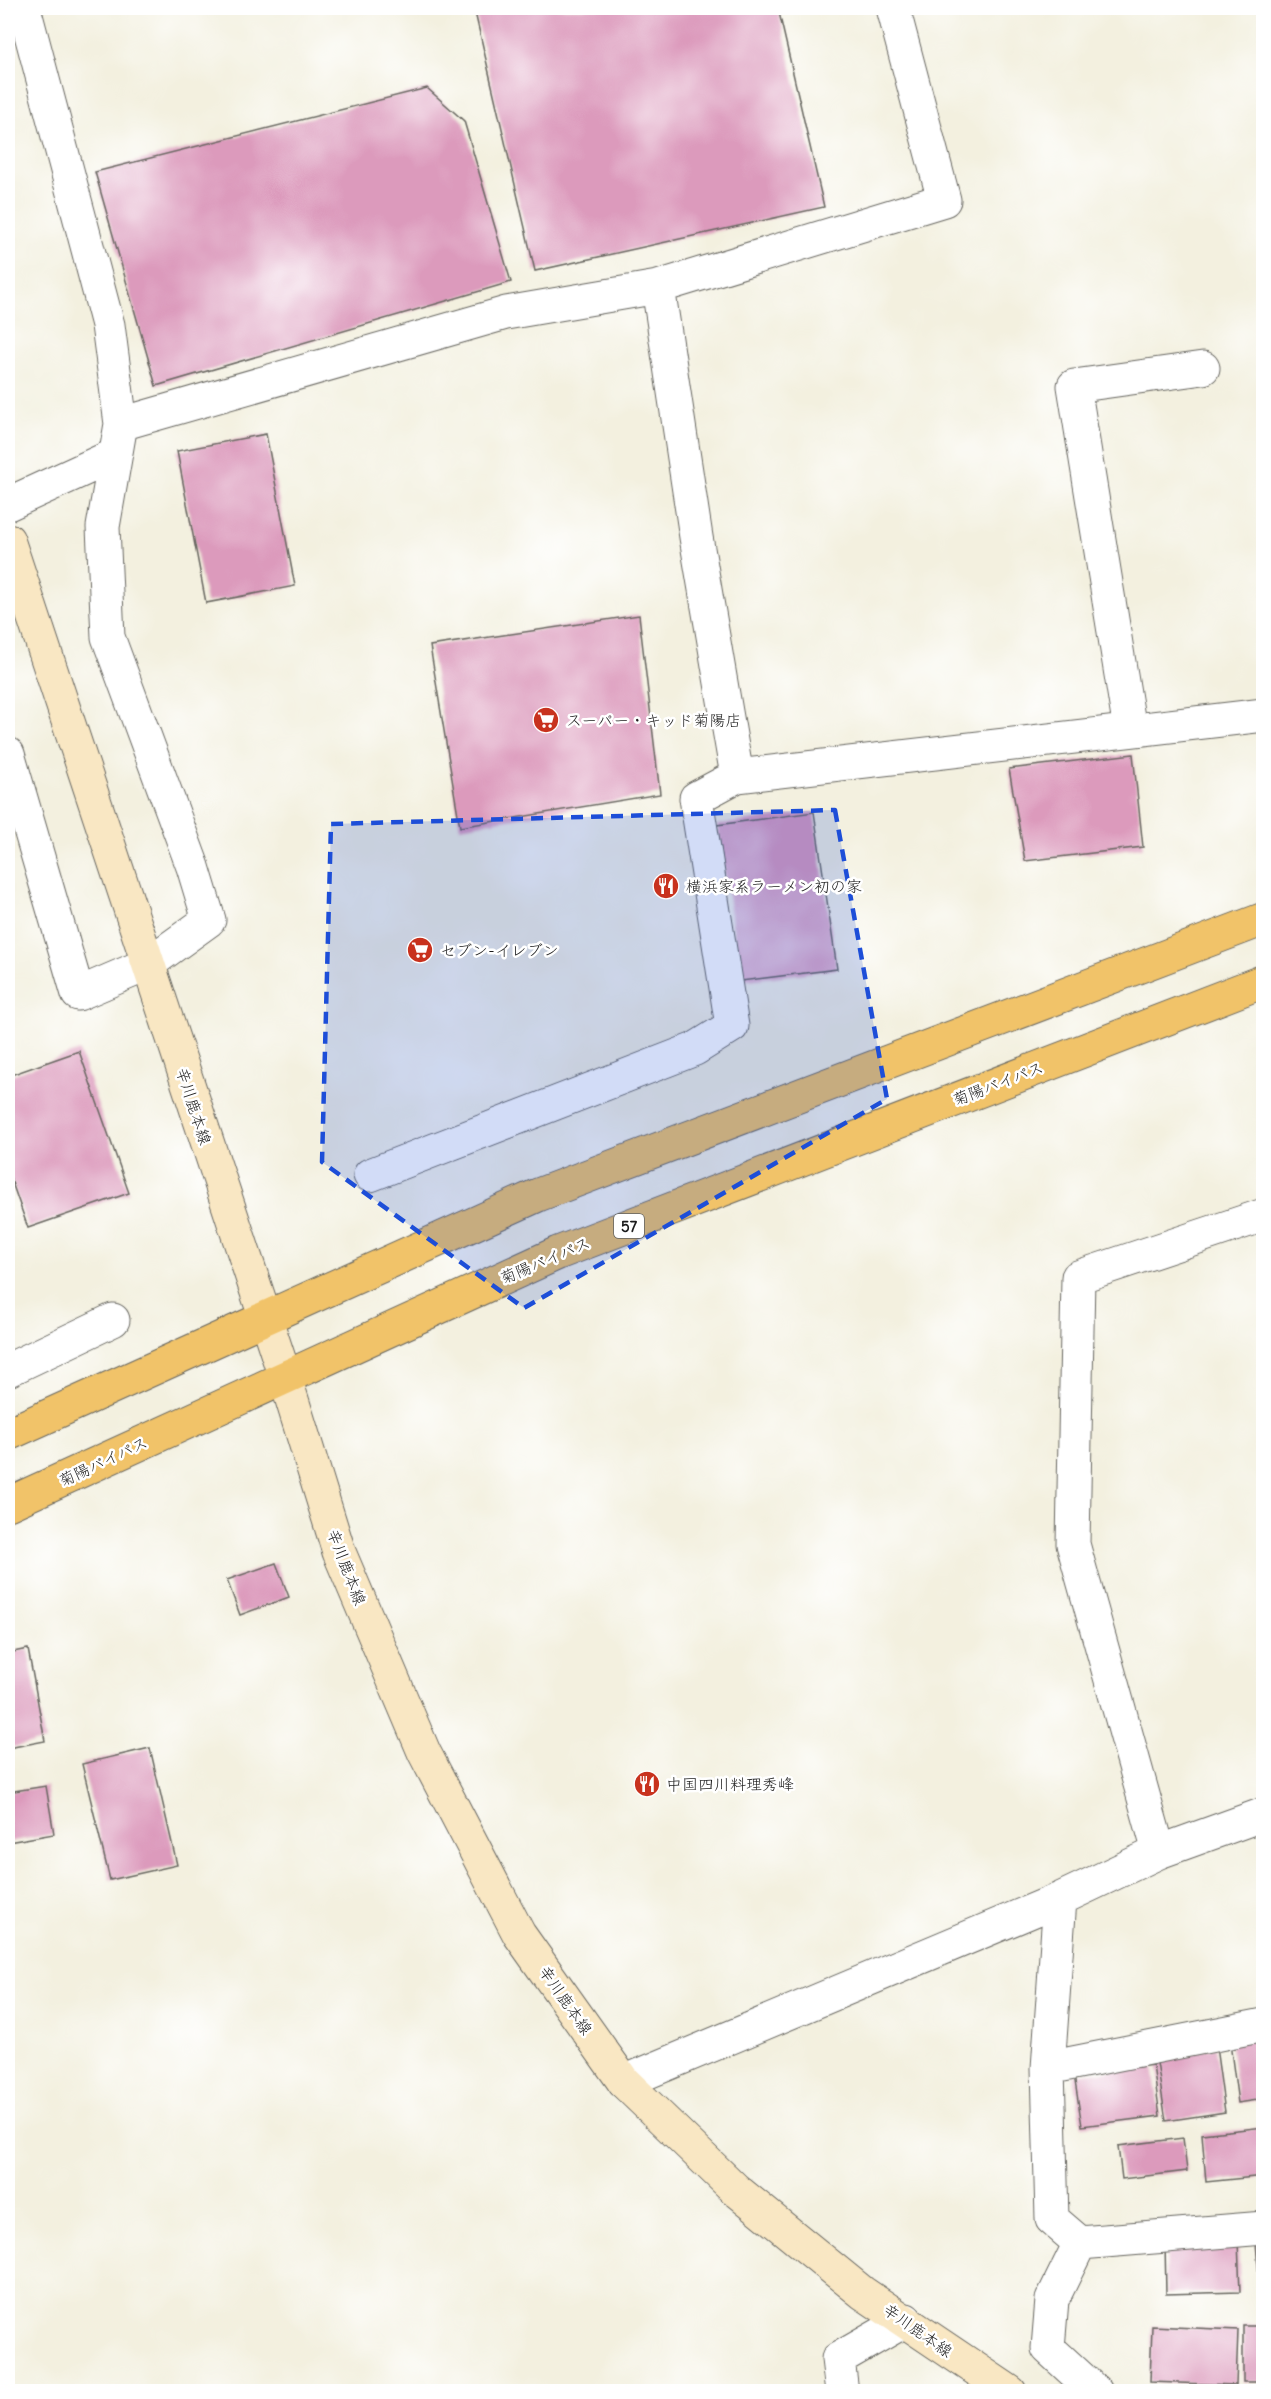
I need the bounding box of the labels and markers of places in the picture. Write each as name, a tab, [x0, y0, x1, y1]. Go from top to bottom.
supermarket icon: スーパー・キッド菊陽店	[531, 705, 561, 735]
place label: スーパー・キッド菊陽店	[566, 710, 741, 730]
restaurant icon: 横浜家系ラーメン初の家	[651, 871, 681, 901]
place label: 横浜家系ラーメン初の家	[686, 876, 862, 896]
supermarket icon: セブン-イレブン	[405, 935, 435, 965]
place label: セブン-イレブン	[440, 940, 559, 960]
restaurant icon: 中国四川料理秀峰	[632, 1769, 662, 1799]
place label: 中国四川料理秀峰	[666, 1774, 794, 1794]

